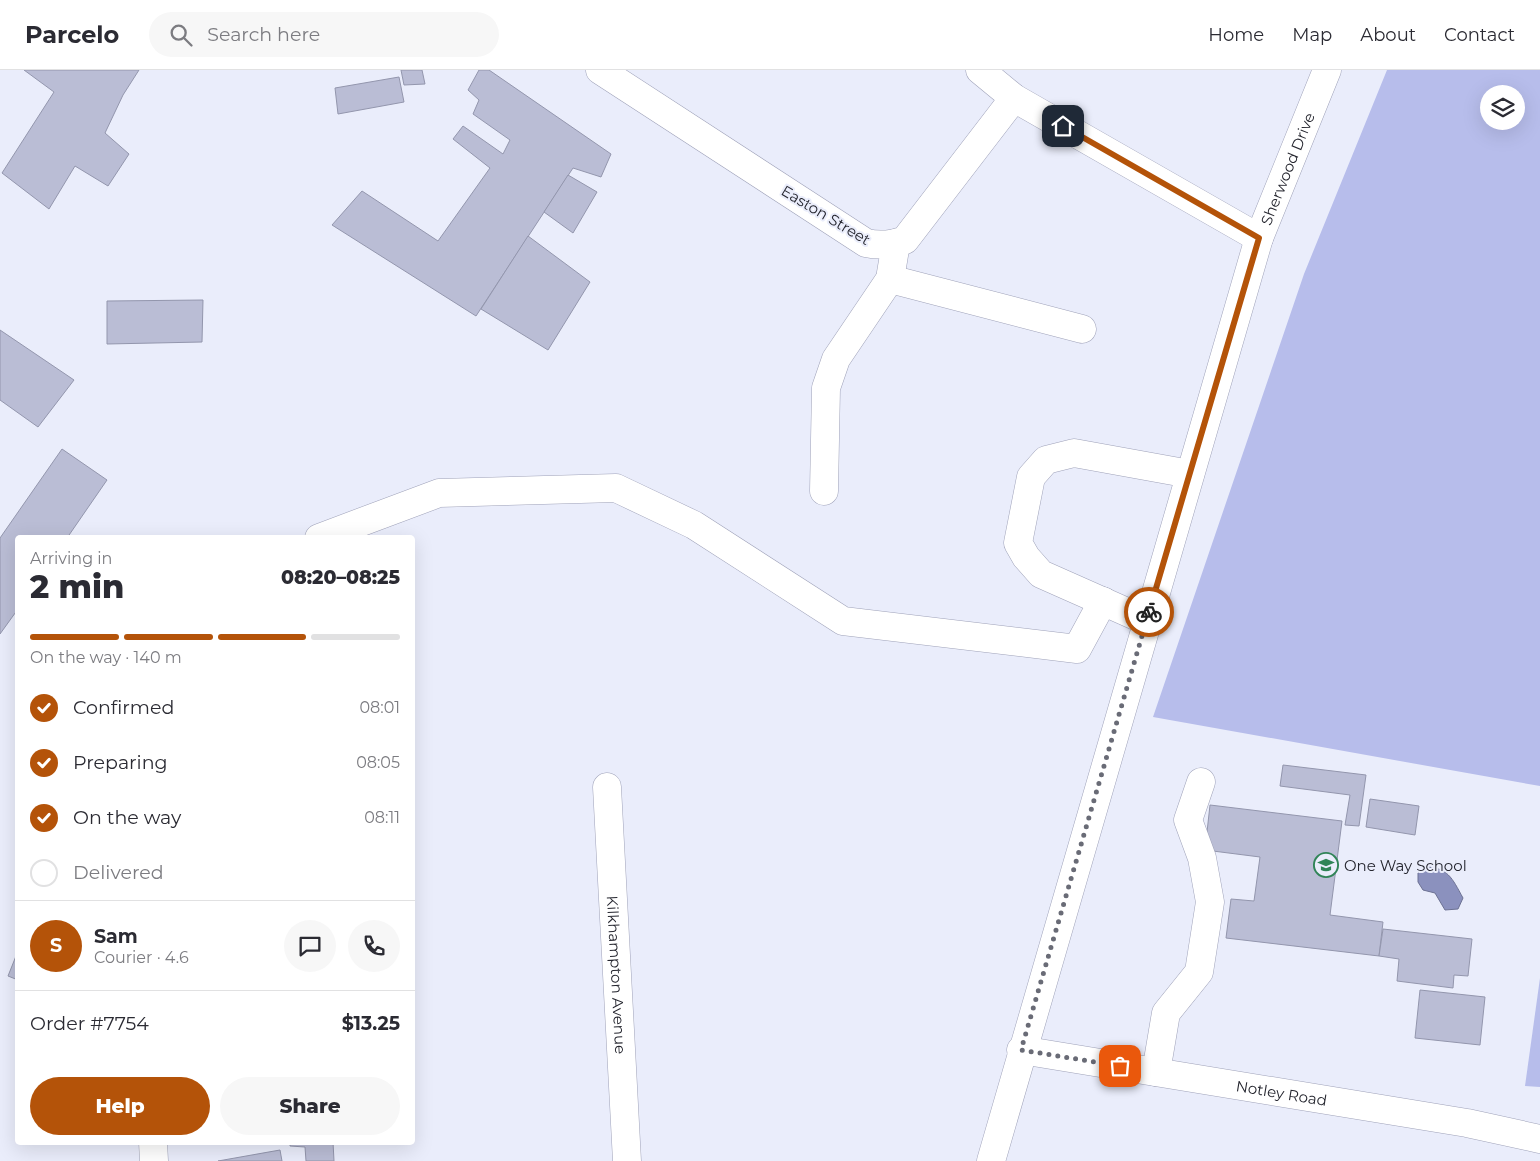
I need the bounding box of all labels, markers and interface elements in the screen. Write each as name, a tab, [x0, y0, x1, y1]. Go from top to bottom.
search box	[149, 12, 499, 57]
text: Parcelo	[25, 20, 119, 49]
icon: search	[167, 21, 195, 49]
text: Search here	[207, 23, 320, 46]
text: Home	[1208, 24, 1264, 46]
text: Map	[1292, 24, 1332, 46]
text: About	[1360, 24, 1416, 46]
text: Contact	[1444, 24, 1515, 46]
map controls	[1480, 85, 1525, 130]
button: layers	[1480, 85, 1525, 130]
pin	[1042, 105, 1084, 147]
street label: Sherwood Drive	[1256, 109, 1318, 228]
icon: home	[1049, 112, 1077, 140]
street label: Easton Street	[778, 181, 874, 249]
text: Arriving in	[30, 549, 112, 568]
text: 08:20–08:25	[281, 566, 400, 589]
text: 2 min	[30, 567, 124, 606]
courier	[1124, 587, 1174, 637]
icon: bike	[1135, 598, 1163, 626]
text: On the way · 140 m	[30, 648, 182, 667]
icon: check	[30, 694, 58, 722]
text: Confirmed	[73, 696, 174, 719]
text: 08:01	[359, 698, 400, 717]
icon: check	[30, 749, 58, 777]
text: Preparing	[73, 751, 168, 774]
text: 08:05	[356, 753, 400, 772]
icon: check	[30, 804, 58, 832]
text: On the way	[73, 806, 181, 829]
text: 08:11	[364, 808, 400, 827]
school or university icon: One Way School	[1313, 852, 1339, 878]
place label: One Way School	[1344, 856, 1467, 875]
text: Delivered	[73, 861, 164, 884]
street label: Kilkhampton Avenue	[603, 895, 631, 1055]
button: chat	[284, 920, 336, 972]
button: phone	[348, 920, 400, 972]
text: Sam	[94, 925, 138, 948]
text: S	[50, 934, 62, 957]
text: Courier · 4.6	[94, 948, 189, 967]
text: Order #7754	[30, 1012, 149, 1035]
text: $13.25	[342, 1012, 400, 1035]
pin	[1099, 1045, 1141, 1087]
icon: bag	[1106, 1052, 1134, 1080]
street label: Notley Road	[1235, 1076, 1328, 1109]
button: Help	[30, 1077, 210, 1135]
button: Share	[220, 1077, 400, 1135]

